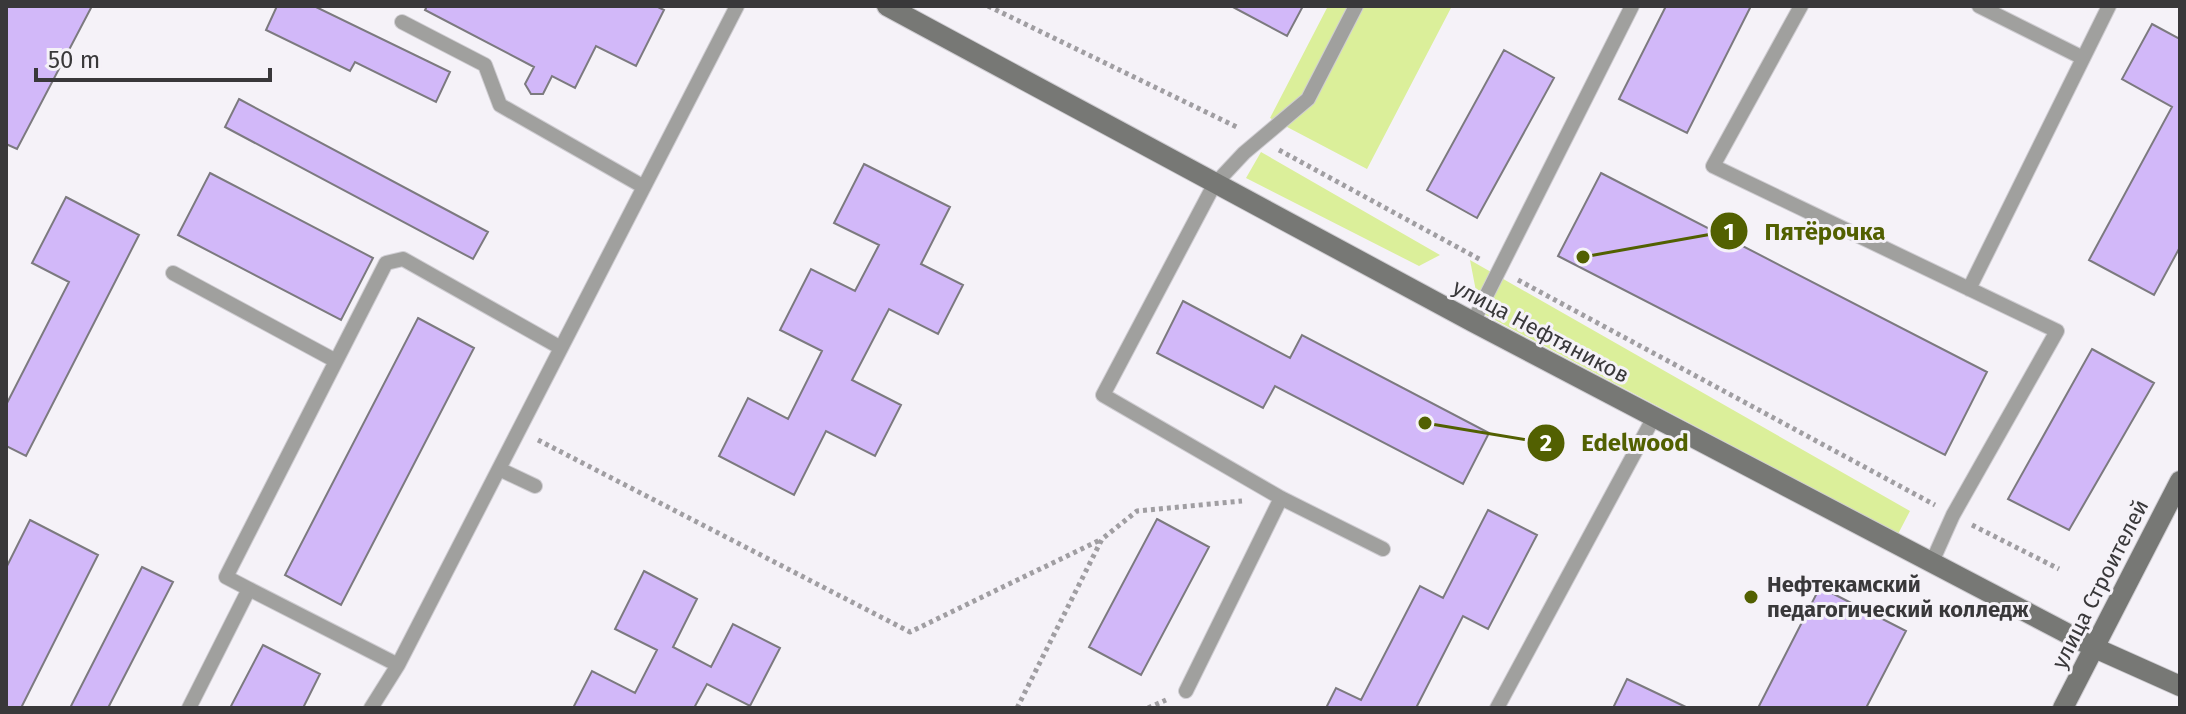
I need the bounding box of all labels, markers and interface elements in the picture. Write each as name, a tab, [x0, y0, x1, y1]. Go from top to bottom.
scale bar	[36, 32, 270, 82]
text: 50 m	[48, 46, 100, 74]
callout: Пятёрочка	[1709, 207, 1902, 255]
text: 1	[1723, 218, 1735, 246]
text: Пятёрочка	[1765, 218, 1885, 246]
street label: улица Нефтяников	[1448, 273, 1634, 389]
callout: Edelwood	[1526, 419, 1705, 467]
text: 2	[1540, 429, 1552, 457]
text: Edelwood	[1581, 429, 1689, 457]
street label: улица Строителей	[2046, 495, 2154, 673]
place label: Нефтекамский педагогический колледж	[1767, 571, 2029, 623]
marker: Нефтекамский педагогический колледж	[1742, 588, 1760, 606]

